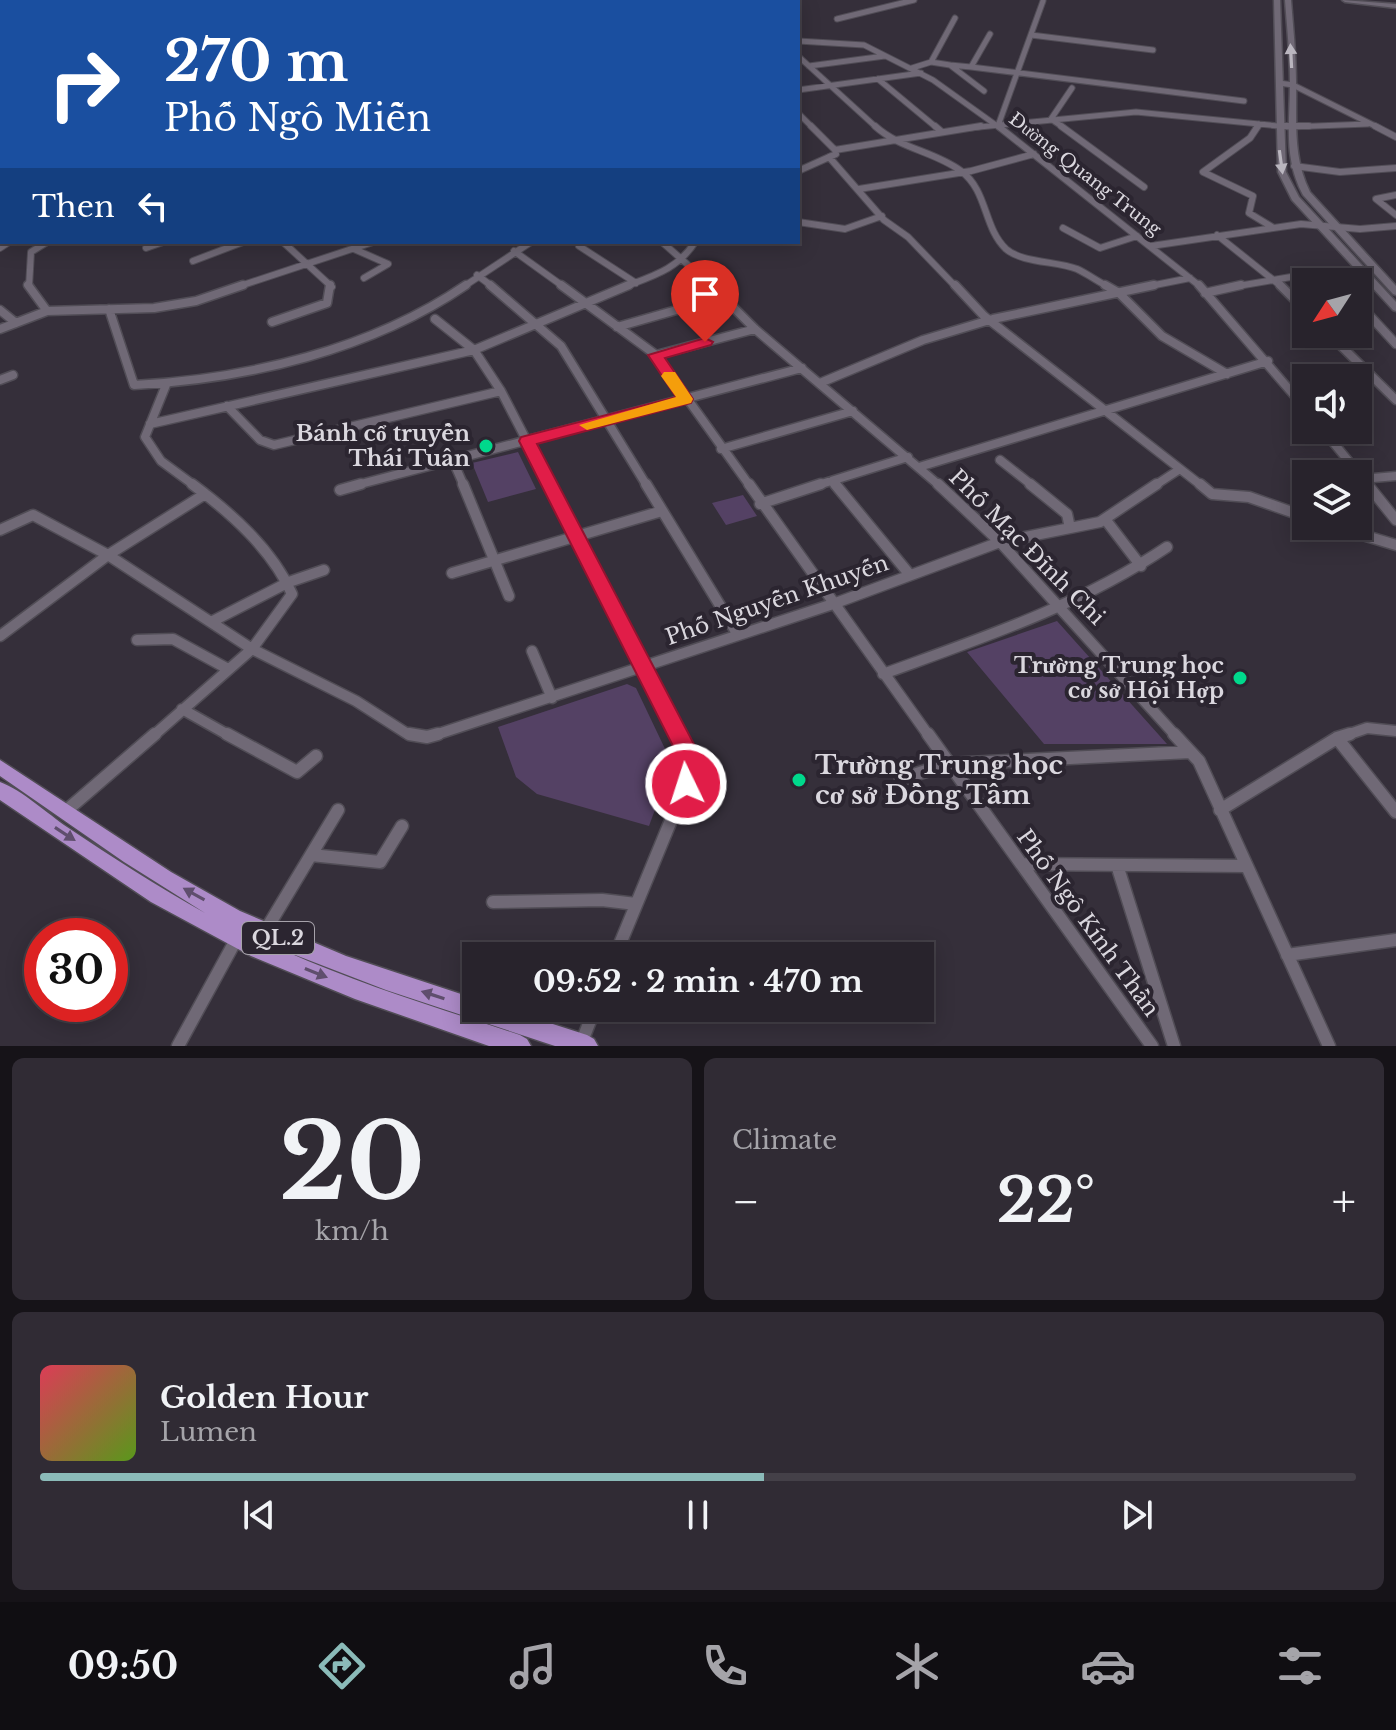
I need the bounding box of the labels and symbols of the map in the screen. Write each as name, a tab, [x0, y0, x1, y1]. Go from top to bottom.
one-way arrow	[1284, 43, 1297, 68]
street label: Đường Quang Trung	[1005, 108, 1166, 240]
one-way arrow	[1275, 149, 1288, 174]
pin	[671, 260, 739, 342]
north arrow	[1292, 268, 1372, 348]
place label: Bánh cổ truyền Thái Tuân	[296, 420, 470, 472]
marker: Bánh cổ truyền Thái Tuân	[477, 437, 495, 455]
street label: Phố Mạc Đĩnh Chi	[944, 464, 1111, 631]
street label: Phố Nguyễn Khuyến	[662, 549, 892, 651]
place label: Trường Trung học cơ sở Hội Hợp	[1014, 652, 1224, 704]
marker: Trường Trung học cơ sở Hội Hợp	[1231, 669, 1249, 687]
position arrow	[644, 742, 728, 826]
place label: Trường Trung học cơ sở Đồng Tâm	[815, 749, 1063, 811]
marker: Trường Trung học cơ sở Đồng Tâm	[790, 771, 808, 789]
street label: Phố Ngô Kính Thần	[1011, 824, 1165, 1022]
one-way arrow	[54, 826, 75, 841]
one-way arrow	[183, 887, 206, 901]
speed limit sign: 30	[24, 918, 128, 1022]
road number: QL.2	[242, 922, 314, 954]
one-way arrow	[304, 967, 328, 980]
one-way arrow	[421, 988, 445, 1001]

